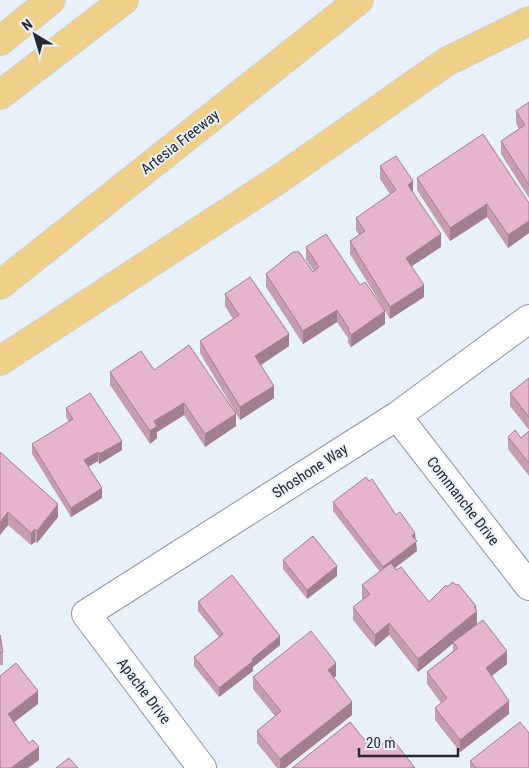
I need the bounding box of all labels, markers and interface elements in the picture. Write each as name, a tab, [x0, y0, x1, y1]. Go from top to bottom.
north arrow	[10, 10, 60, 60]
text: N	[19, 16, 35, 34]
street label: Artesia Freeway	[137, 106, 223, 178]
street label: Shoshone Way	[269, 440, 351, 502]
street label: Commanche Drive	[423, 453, 503, 549]
street label: Apache Drive	[113, 655, 175, 727]
scale bar	[359, 726, 458, 758]
text: 20 m	[366, 734, 396, 752]

